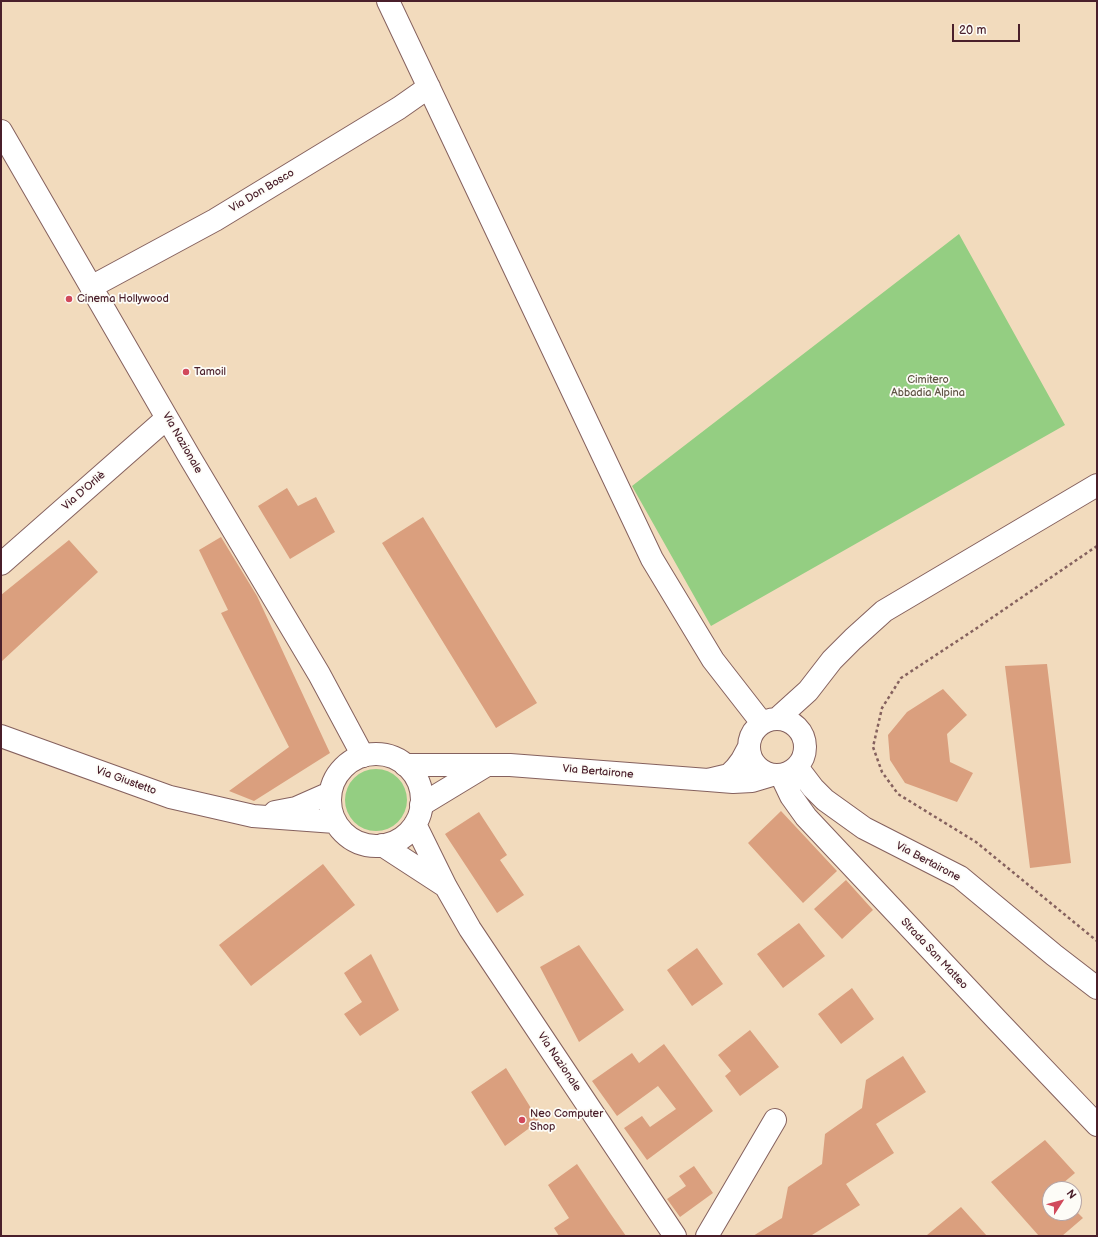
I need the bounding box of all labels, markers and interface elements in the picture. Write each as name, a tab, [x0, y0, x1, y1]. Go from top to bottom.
scale bar	[954, 16, 1022, 42]
text: 20 m	[959, 23, 986, 38]
street label: Via Don Bosco	[227, 166, 297, 216]
place label: Cinema Hollywood	[77, 292, 169, 306]
marker: Cinema Hollywood	[64, 294, 74, 304]
place label: Tamoil	[194, 365, 226, 379]
marker: Tamoil	[181, 367, 191, 377]
park label: Cimitero Abbadia Alpina	[891, 373, 965, 399]
street label: Via Nazionale	[159, 410, 205, 476]
street label: Via D'Orliè	[60, 469, 108, 513]
street label: Via Bertairone	[562, 762, 634, 782]
street label: Via Giustetto	[94, 764, 158, 798]
street label: Via Bertairone	[893, 839, 963, 885]
street label: Strada San Matteo	[898, 916, 970, 992]
street label: Via Nazionale	[534, 1030, 584, 1094]
place label: Neo Computer Shop	[530, 1107, 603, 1133]
marker: Neo Computer Shop	[517, 1115, 527, 1125]
north arrow	[1042, 1181, 1082, 1221]
text: N	[1064, 1187, 1079, 1201]

